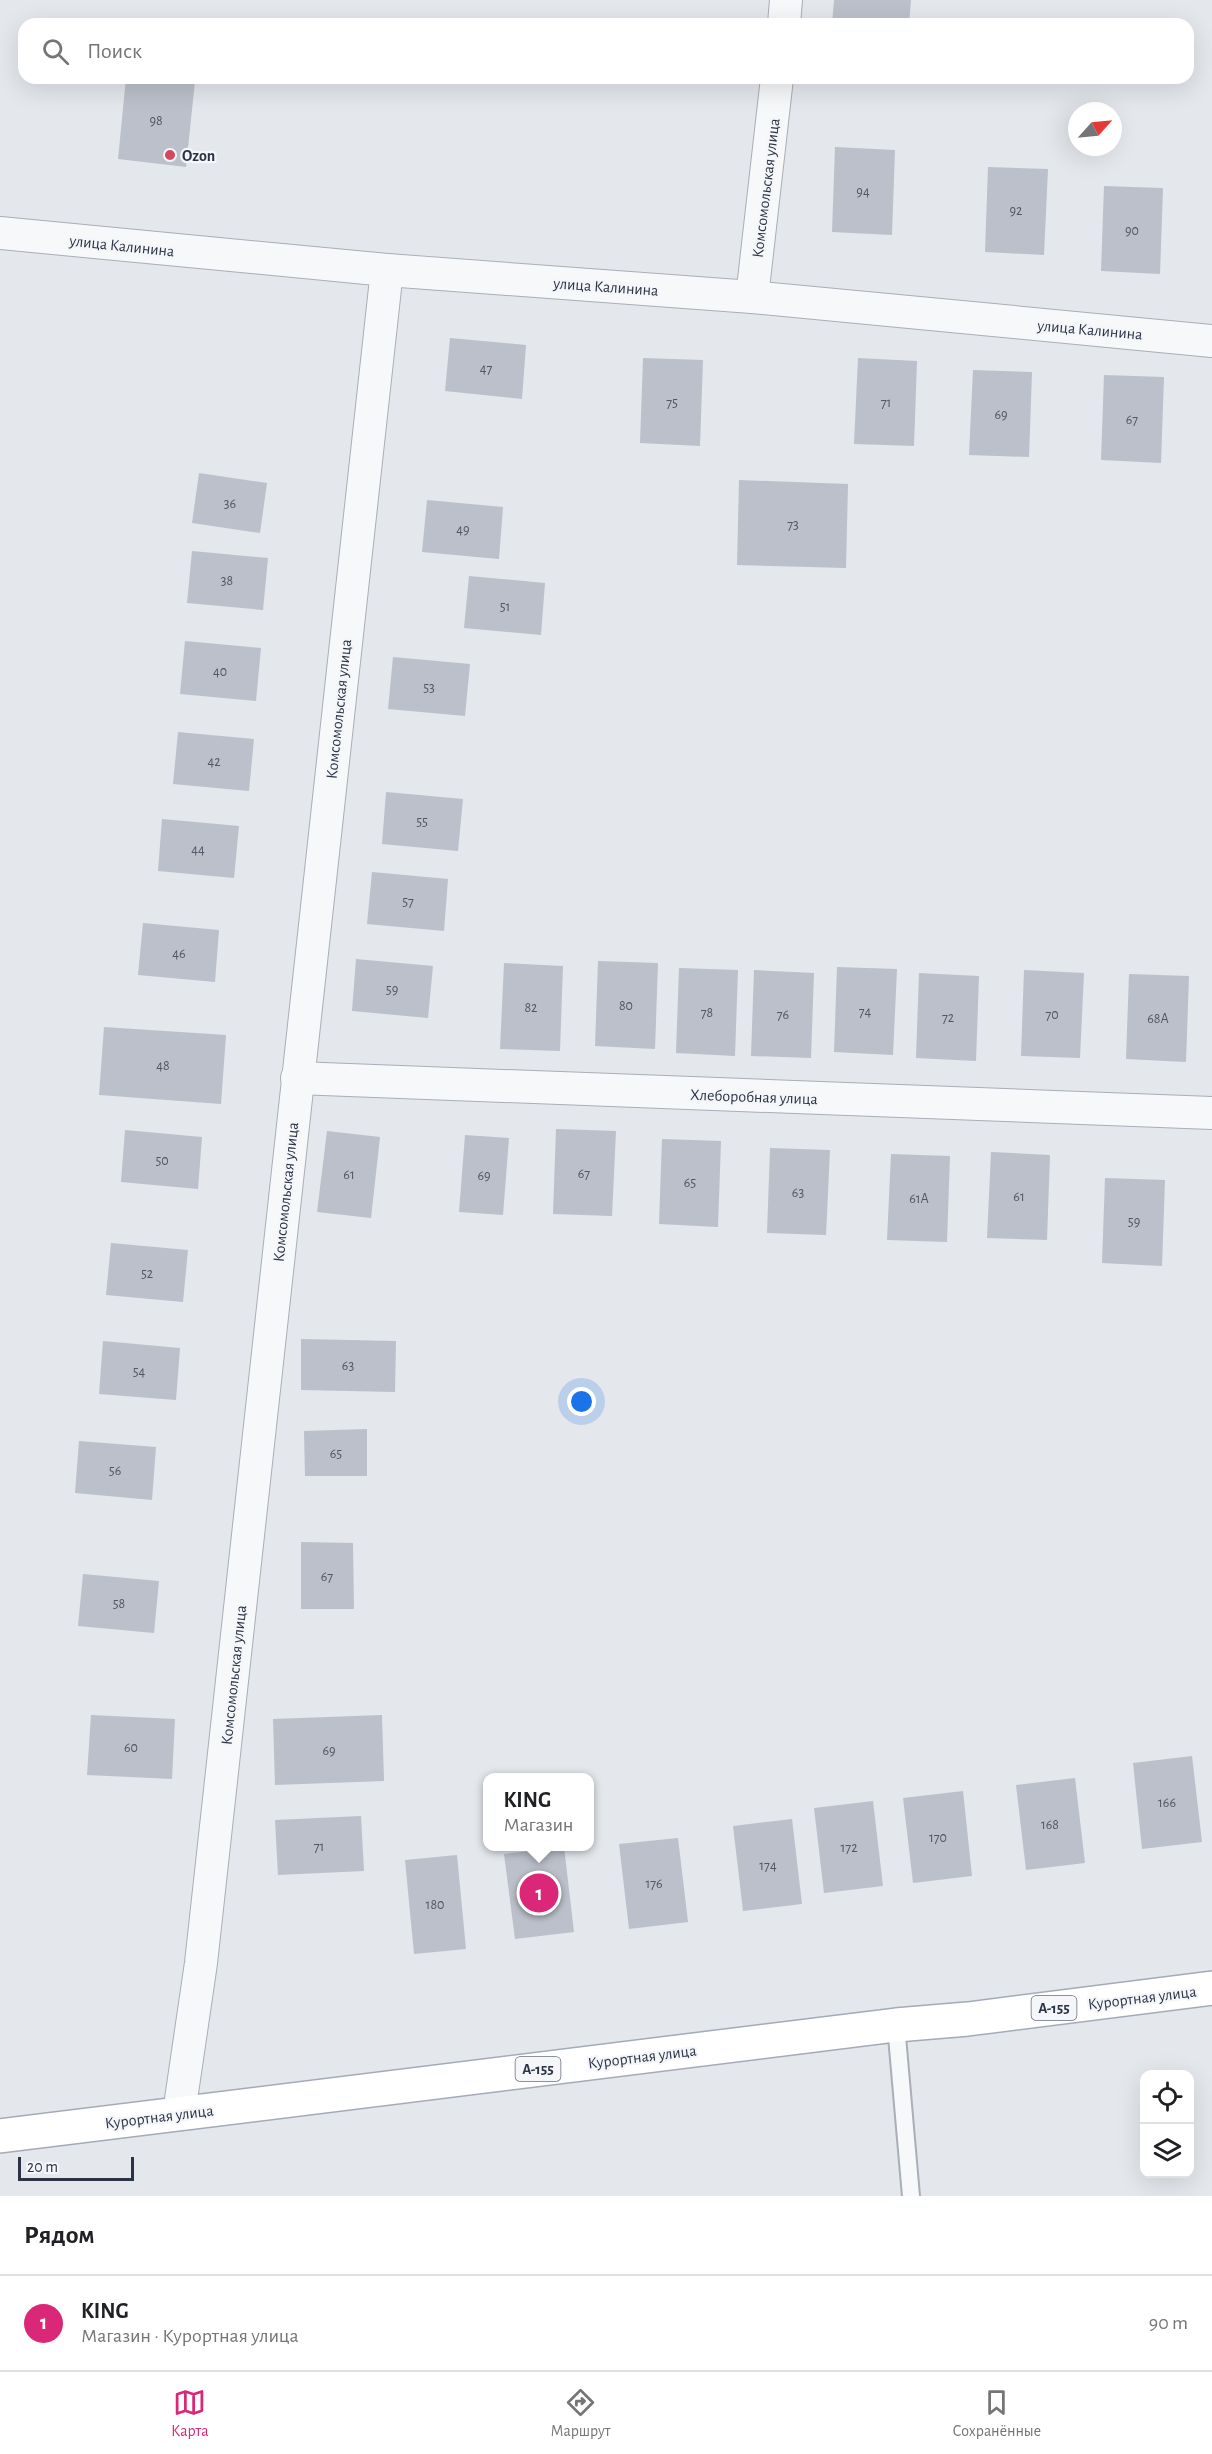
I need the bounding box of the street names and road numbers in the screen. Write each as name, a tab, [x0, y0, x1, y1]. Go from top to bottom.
street label: Комсомольская улица	[749, 117, 783, 259]
street label: улица Калинина	[68, 232, 175, 260]
street label: улица Калинина	[552, 275, 659, 300]
street label: улица Калинина	[1036, 317, 1143, 344]
street label: Комсомольская улица	[324, 638, 355, 780]
street label: Хлеборобная улица	[690, 1087, 818, 1108]
street label: Комсомольская улица	[271, 1121, 302, 1263]
street label: Комсомольская улица	[219, 1604, 250, 1746]
street label: Курортная улица	[1087, 1983, 1197, 2014]
road number: А-155	[1032, 1996, 1076, 2020]
street label: Курортная улица	[587, 2042, 697, 2073]
road number: А-155	[516, 2057, 560, 2081]
street label: Курортная улица	[104, 2102, 214, 2133]

